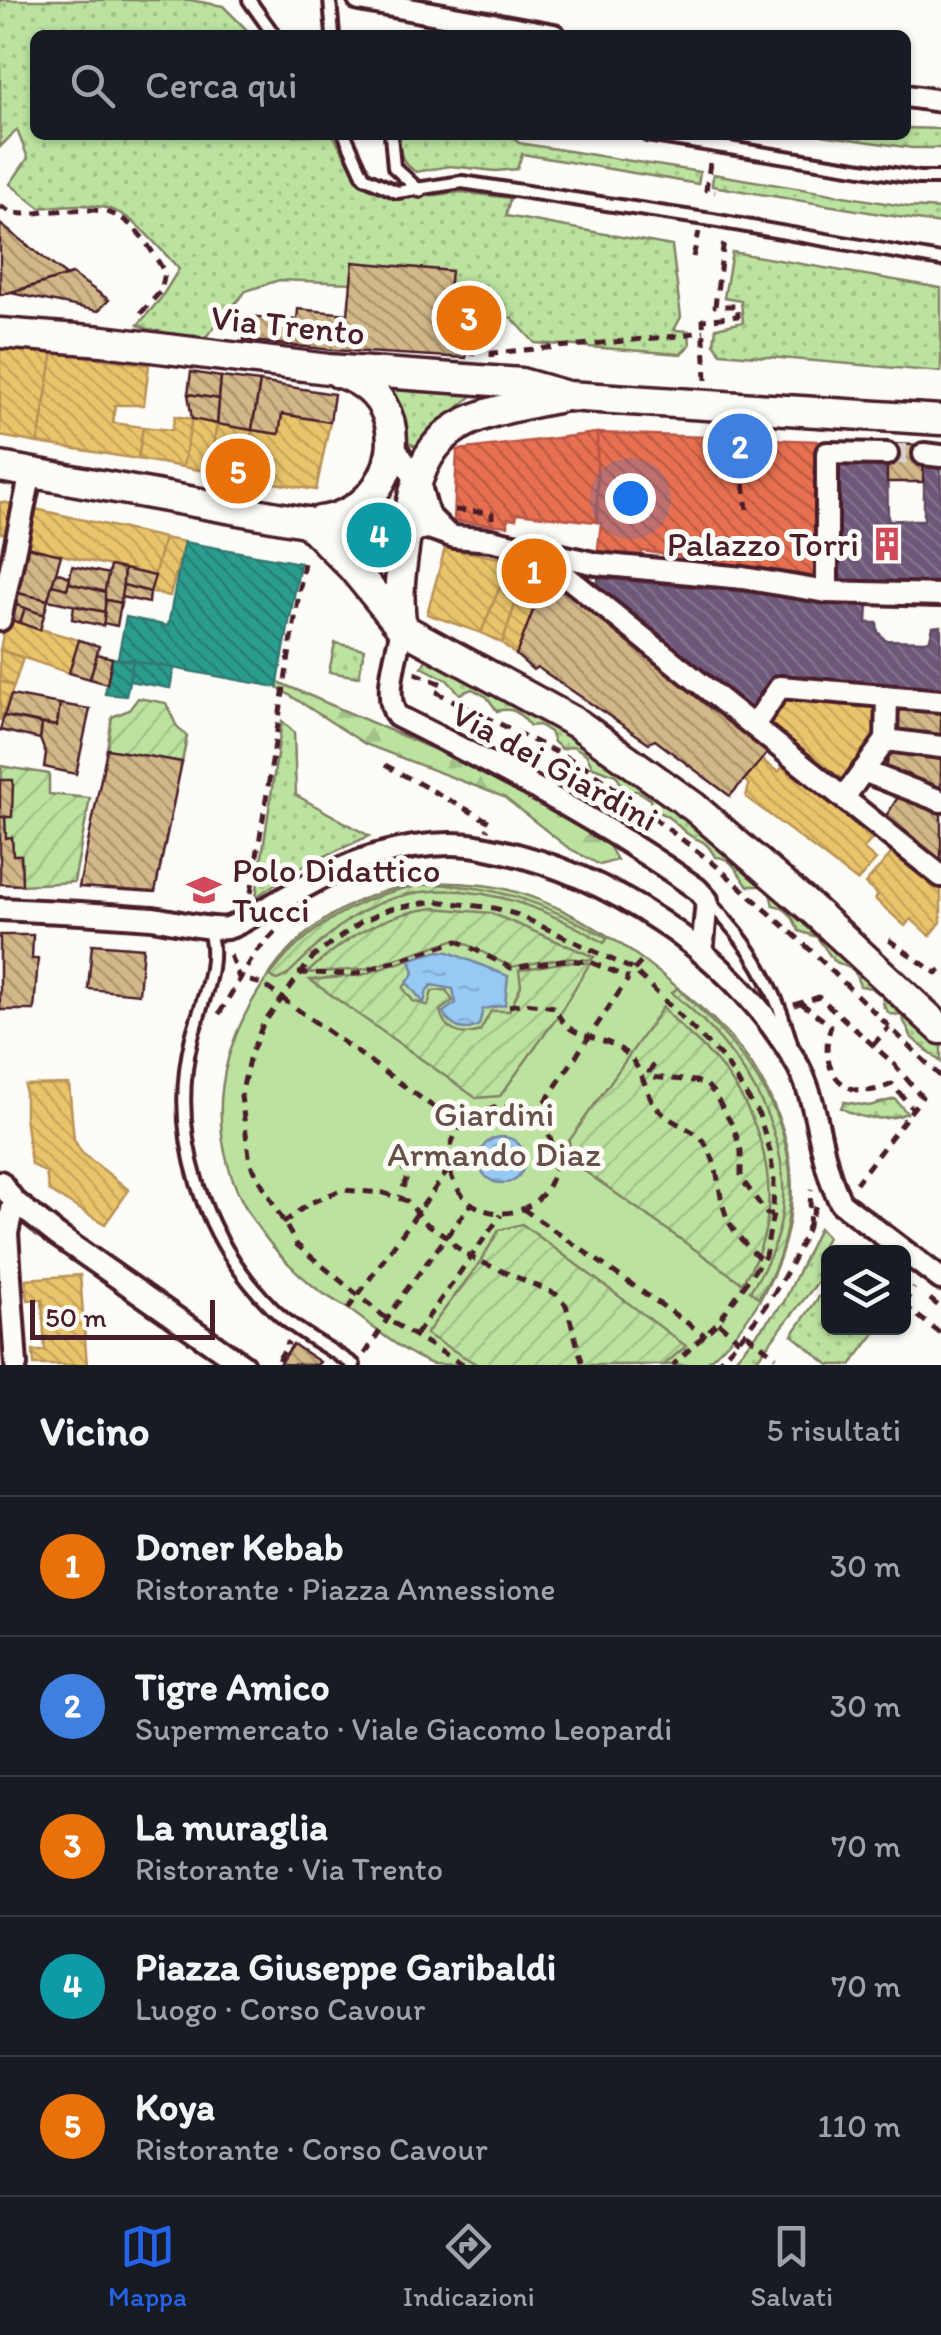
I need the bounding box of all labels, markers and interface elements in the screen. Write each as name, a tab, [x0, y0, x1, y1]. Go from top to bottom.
search box	[30, 30, 911, 140]
icon: search	[65, 58, 120, 113]
text: Cerca qui	[145, 62, 297, 108]
pin: 3	[436, 280, 502, 356]
street label: Via Trento	[209, 296, 367, 354]
pin: 2	[708, 408, 772, 484]
pin: 5	[206, 434, 270, 508]
your location	[605, 473, 656, 524]
pin: 4	[346, 498, 412, 572]
place label: Palazzo Torri	[667, 523, 859, 565]
building icon: Palazzo Torri	[868, 525, 906, 563]
pin: 1	[502, 534, 566, 608]
street label: Via dei Giardini	[445, 692, 665, 840]
place label: Polo Didattico Tucci	[232, 849, 441, 931]
school or university icon: Polo Didattico Tucci	[185, 871, 223, 909]
park label: Giardini Armando Diaz	[387, 1093, 601, 1175]
map controls	[821, 1245, 911, 1335]
button: layers	[821, 1245, 911, 1335]
scale bar	[30, 1295, 215, 1340]
text: 50 m	[45, 1300, 107, 1334]
text: Vicino	[40, 1405, 150, 1456]
text: 5 risultati	[767, 1411, 901, 1449]
text: Doner Kebab	[135, 1524, 344, 1570]
text: 1	[65, 1547, 80, 1585]
text: 30 m	[830, 1547, 901, 1585]
text: Ristorante · Piazza Annessione	[135, 1570, 556, 1608]
text: Tigre Amico	[135, 1664, 330, 1710]
text: 2	[64, 1687, 81, 1725]
text: 30 m	[830, 1687, 901, 1725]
text: Supermercato · Viale Giacomo Leopardi	[135, 1710, 672, 1748]
text: La muraglia	[135, 1804, 328, 1850]
text: 3	[64, 1827, 81, 1865]
text: 70 m	[831, 1827, 901, 1865]
text: Ristorante · Via Trento	[135, 1850, 443, 1888]
text: Piazza Giuseppe Garibaldi	[135, 1944, 556, 1990]
text: 4	[63, 1967, 82, 2005]
text: 70 m	[831, 1967, 901, 2005]
text: Luogo · Corso Cavour	[135, 1990, 426, 2028]
text: Koya	[135, 2084, 215, 2130]
text: 5	[64, 2107, 81, 2145]
text: 110 m	[817, 2107, 901, 2145]
text: Ristorante · Corso Cavour	[135, 2130, 488, 2168]
tab: Mappa	[108, 2219, 187, 2313]
tab: Indicazioni	[403, 2219, 535, 2313]
tab: Salvati	[750, 2219, 833, 2313]

